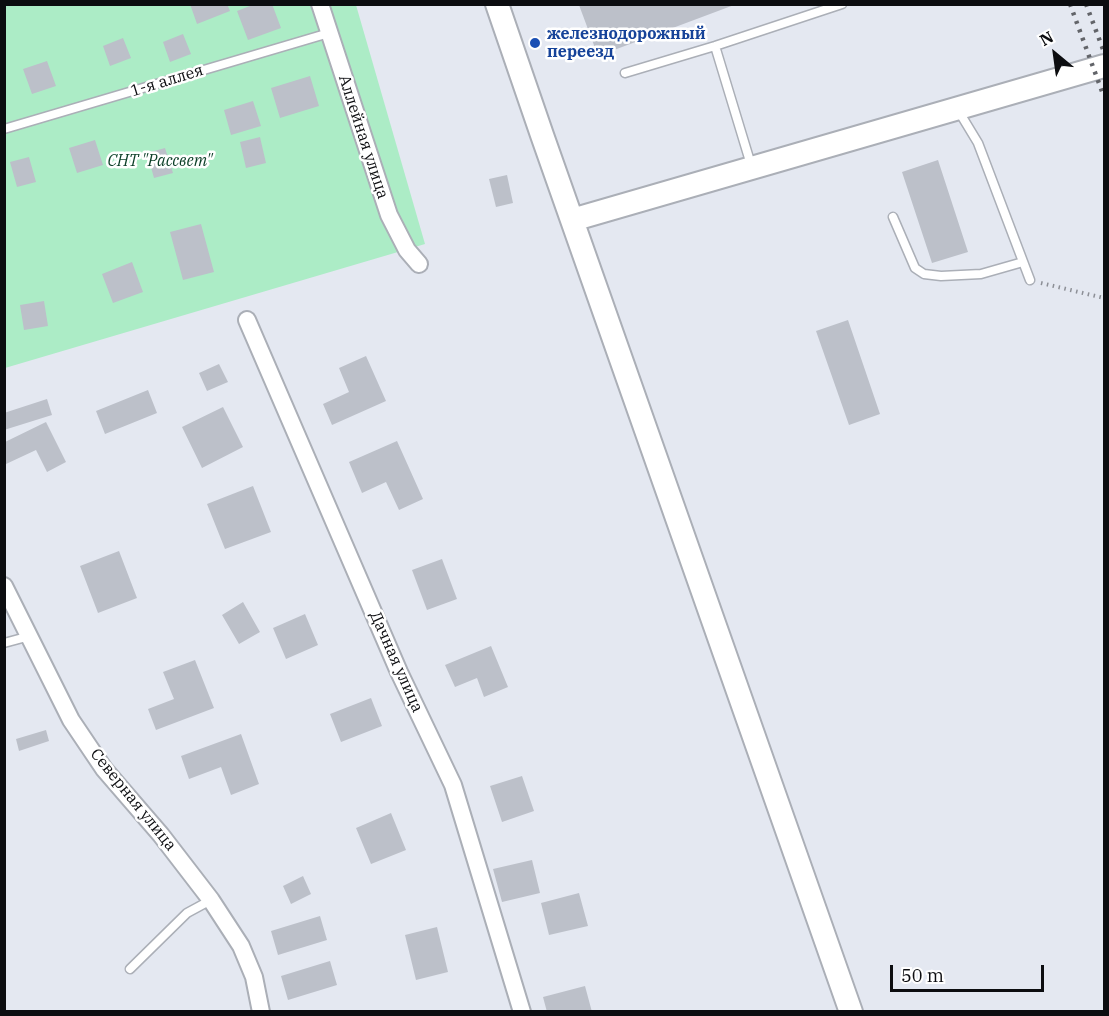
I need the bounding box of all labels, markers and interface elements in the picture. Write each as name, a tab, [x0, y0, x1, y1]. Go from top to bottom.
place label: железнодорожный переезд	[547, 24, 706, 62]
north arrow	[1025, 24, 1085, 84]
text: N	[1036, 26, 1057, 50]
marker: железнодорожный переезд	[528, 36, 542, 50]
street label: 1-я аллея	[128, 61, 206, 101]
street label: Аллейная улица	[334, 73, 392, 201]
park label: СНТ "Рассвет"	[108, 151, 212, 171]
street label: Дачная улица	[365, 608, 427, 716]
street label: Северная улица	[86, 745, 180, 855]
scale bar	[893, 953, 1048, 991]
text: 50 m	[901, 964, 944, 987]

